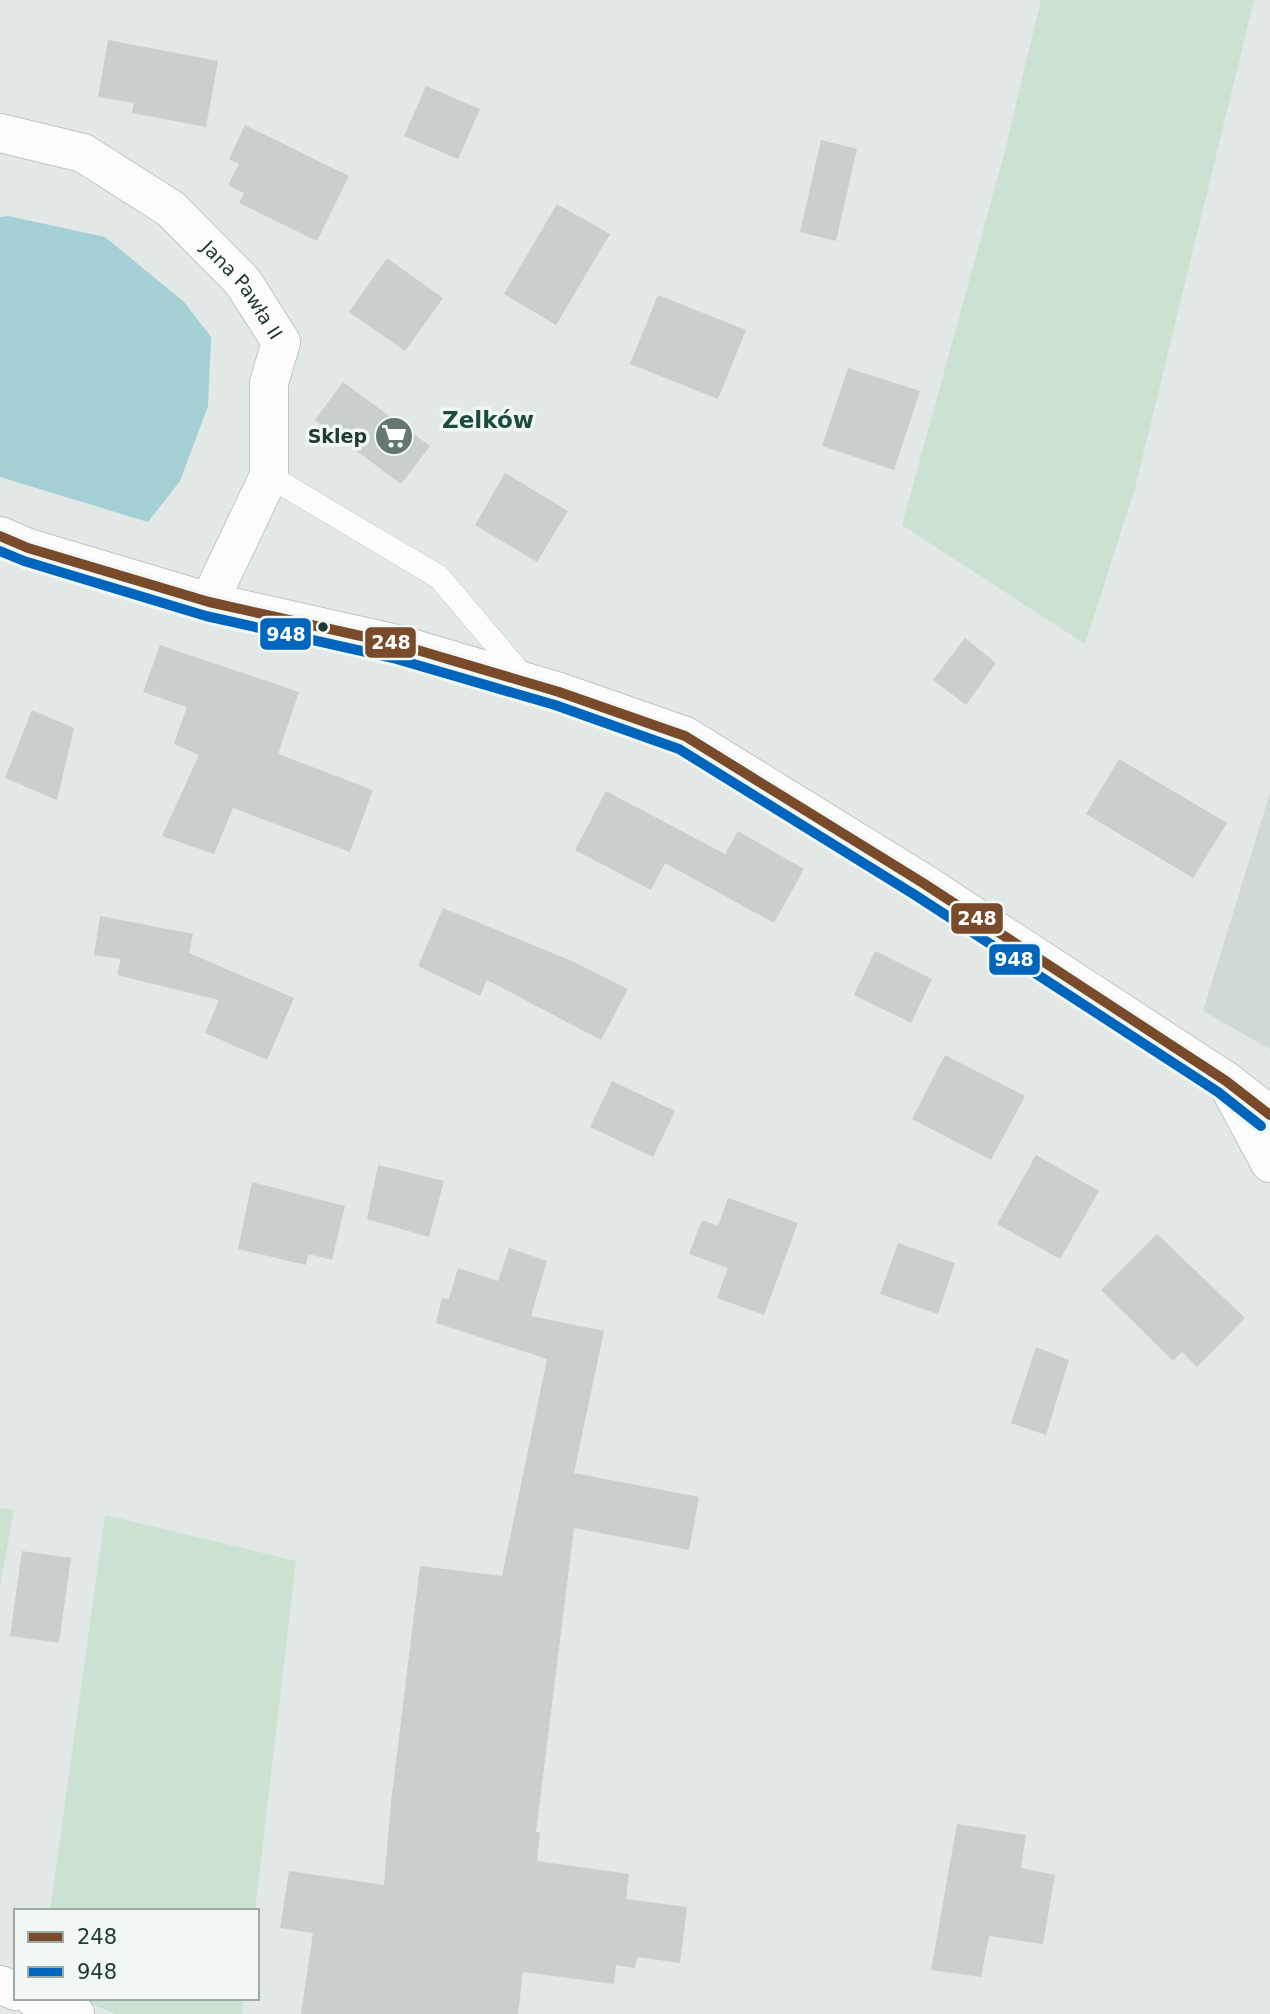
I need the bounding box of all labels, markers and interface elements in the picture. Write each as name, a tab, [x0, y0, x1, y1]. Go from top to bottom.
street label: Jana Pawła II	[197, 235, 287, 343]
district label: Zelków	[442, 407, 534, 433]
supermarket icon: Sklep	[373, 415, 415, 457]
place label: Sklep	[308, 425, 367, 447]
line badge: 948	[259, 617, 312, 651]
unlabelled marker	[316, 620, 330, 634]
text: 948	[266, 623, 306, 645]
line badge: 248	[364, 626, 417, 659]
text: 248	[371, 631, 411, 653]
line badge: 248	[950, 902, 1004, 935]
text: 248	[957, 907, 997, 929]
line badge: 948	[988, 943, 1041, 976]
text: 948	[994, 948, 1034, 970]
legend	[14, 1909, 259, 2000]
text: 248	[77, 1925, 117, 1949]
text: 948	[77, 1960, 117, 1984]

